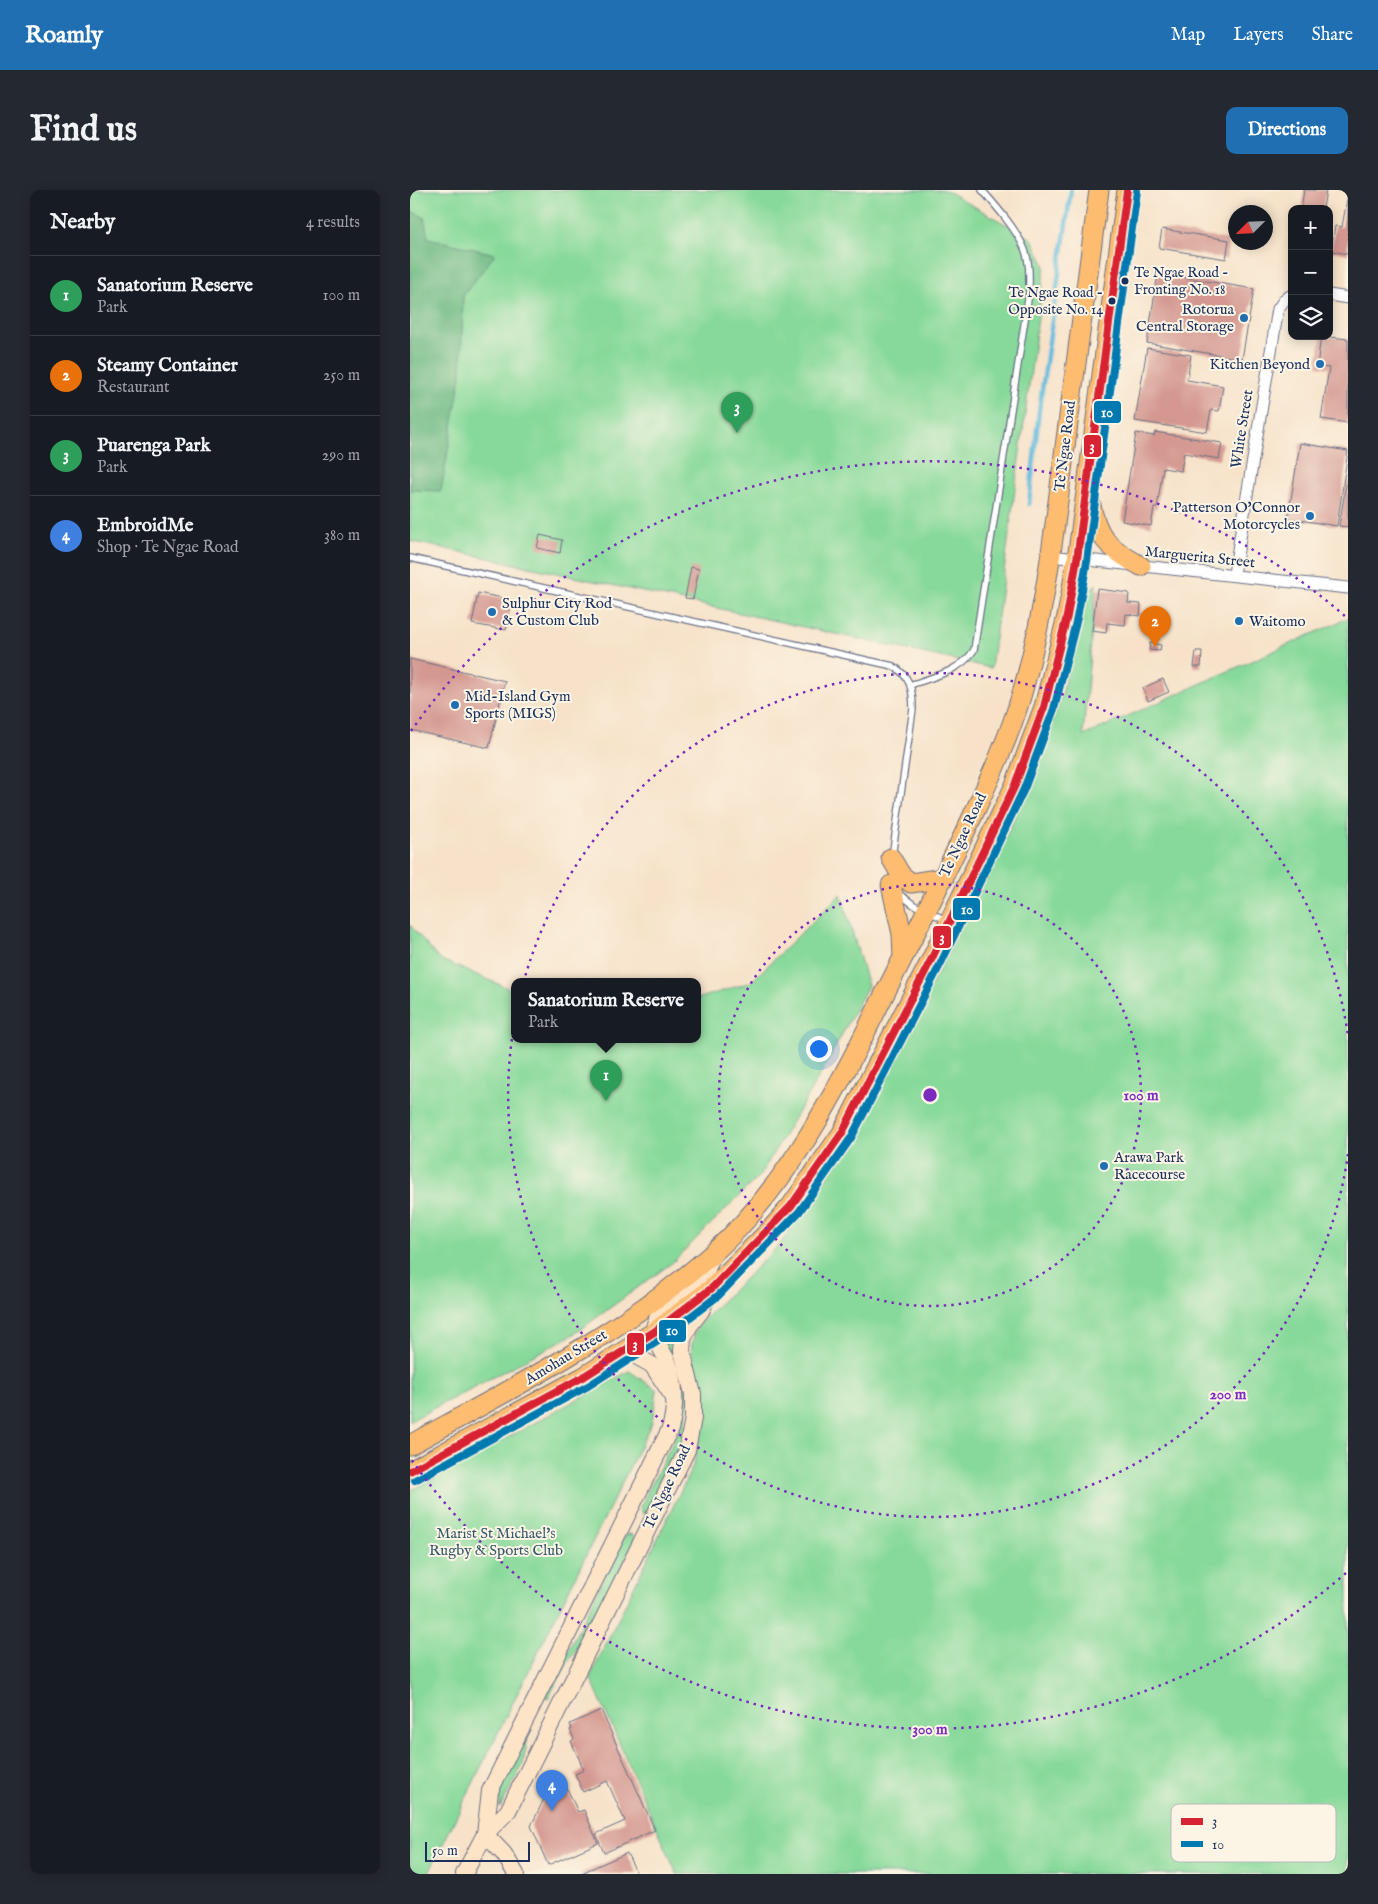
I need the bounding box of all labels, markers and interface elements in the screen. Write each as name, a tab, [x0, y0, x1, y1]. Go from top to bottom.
text: Roamly	[25, 20, 103, 51]
text: Map	[1171, 24, 1205, 47]
text: Layers	[1233, 24, 1284, 47]
text: Share	[1312, 24, 1353, 47]
button: Directions	[1226, 107, 1348, 154]
text: Find us	[30, 108, 137, 153]
north arrow	[1228, 205, 1273, 250]
map controls	[1288, 205, 1333, 340]
button: +	[1288, 205, 1333, 250]
text: Nearby	[50, 209, 115, 236]
text: 4 results	[306, 213, 360, 233]
button: −	[1288, 250, 1333, 295]
place label: Te Ngae Road - Fronting No. 18	[1134, 264, 1229, 299]
text: Sanatorium Reserve	[97, 274, 253, 298]
marker: Te Ngae Road - Fronting No. 18	[1120, 276, 1130, 286]
place label: Te Ngae Road - Opposite No. 14	[1008, 284, 1103, 319]
text: 1	[63, 286, 69, 306]
text: 100 m	[323, 286, 360, 306]
button: layers	[1288, 295, 1333, 340]
marker: Te Ngae Road - Opposite No. 14	[1107, 296, 1117, 306]
text: Park	[97, 298, 127, 318]
place label: Rotorua Central Storage	[1136, 300, 1235, 336]
marker: Rotorua Central Storage	[1238, 312, 1250, 324]
text: Steamy Container	[97, 354, 238, 378]
place label: Kitchen Beyond	[1210, 355, 1311, 374]
marker: Kitchen Beyond	[1314, 358, 1326, 370]
text: 2	[62, 366, 70, 386]
text: 250 m	[323, 366, 360, 386]
text: Restaurant	[97, 378, 170, 398]
street label: White Street	[1226, 388, 1258, 470]
pin: 3	[721, 392, 753, 433]
street label: Te Ngae Road	[1050, 399, 1080, 492]
line badge: 10	[1093, 400, 1122, 424]
text: 10	[1101, 404, 1113, 422]
text: Puarenga Park	[97, 434, 211, 458]
line badge: 3	[1083, 434, 1102, 458]
text: 3	[1089, 438, 1095, 456]
text: 3	[63, 446, 69, 466]
text: 290 m	[322, 446, 360, 466]
text: Park	[97, 458, 127, 478]
place label: Patterson O'Connor Motorcycles	[1173, 498, 1300, 534]
marker: Patterson O'Connor Motorcycles	[1304, 510, 1316, 522]
text: EmbroidMe	[97, 514, 194, 538]
text: 4	[62, 526, 70, 546]
text: 380 m	[324, 526, 360, 546]
text: Shop · Te Ngae Road	[97, 538, 239, 558]
street label: Marguerita Street	[1144, 542, 1256, 572]
place label: Sulphur City Rod & Custom Club	[502, 594, 613, 630]
marker: Sulphur City Rod & Custom Club	[486, 606, 498, 618]
pin: 2	[1139, 606, 1171, 647]
place label: Waitomo	[1249, 612, 1306, 631]
marker: Waitomo	[1233, 615, 1245, 627]
place label: Mid-Island Gym Sports (MIGS)	[465, 687, 571, 723]
marker: Mid-Island Gym Sports (MIGS)	[449, 699, 461, 711]
street label: Te Ngae Road	[935, 789, 991, 880]
line badge: 10	[952, 897, 981, 921]
text: 10	[961, 901, 973, 919]
line badge: 3	[932, 925, 952, 949]
text: 3	[939, 929, 945, 947]
popup	[511, 978, 701, 1043]
text: Sanatorium Reserve	[528, 989, 684, 1013]
text: Park	[528, 1013, 558, 1033]
your location	[806, 1036, 832, 1062]
pin: 1	[590, 1060, 622, 1101]
centre of rings	[921, 1086, 939, 1104]
text: 100 m	[1123, 1086, 1159, 1105]
place label: Arawa Park Racecourse	[1113, 1148, 1185, 1184]
marker: Arawa Park Racecourse	[1098, 1160, 1110, 1172]
line badge: 10	[658, 1319, 687, 1343]
text: 10	[666, 1322, 678, 1340]
street label: Amohau Street	[521, 1325, 611, 1389]
line badge: 3	[626, 1332, 645, 1356]
text: 3	[632, 1336, 638, 1354]
text: 200 m	[1210, 1385, 1247, 1404]
street label: Te Ngae Road	[639, 1441, 695, 1532]
park label: Marist St Michael's Rugby & Sports Club	[429, 1524, 563, 1560]
text: 300 m	[912, 1720, 948, 1739]
pin: 4	[536, 1770, 568, 1811]
legend	[1171, 1804, 1336, 1862]
text: 3	[1212, 1813, 1217, 1831]
text: 10	[1212, 1836, 1224, 1854]
scale bar	[425, 1839, 530, 1862]
text: 50 m	[432, 1842, 458, 1860]

